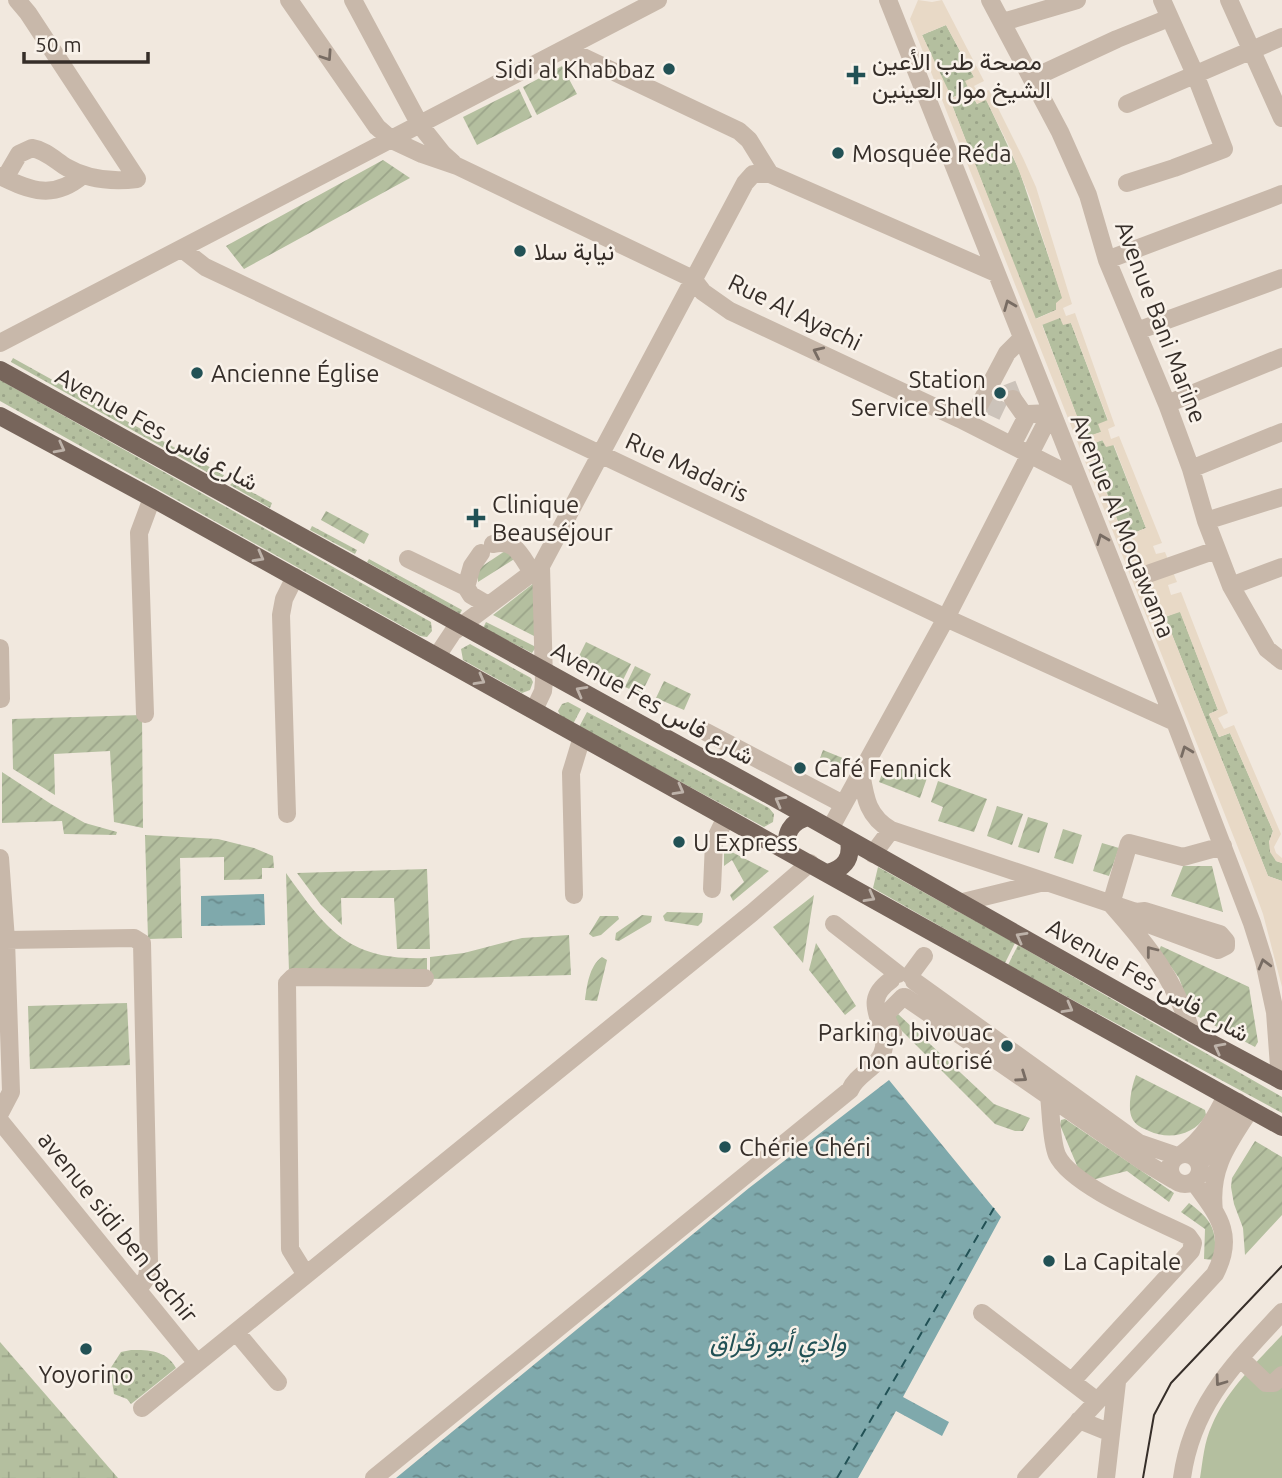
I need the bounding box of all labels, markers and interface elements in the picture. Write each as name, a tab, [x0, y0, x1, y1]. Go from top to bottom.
scale bar	[24, 21, 149, 65]
text: 50 m	[35, 32, 82, 56]
place label: مصحة طب الأعين الشيخ مول العينين	[872, 48, 1051, 107]
one-way arrow	[319, 49, 332, 62]
place label: Sidi al Khabbaz	[495, 56, 655, 83]
marker: Sidi al Khabbaz	[661, 61, 677, 77]
marker: مصحة طب الأعين الشيخ مول العينين	[846, 65, 866, 85]
place label: Mosquée Réda	[852, 140, 1012, 167]
marker: Mosquée Réda	[830, 145, 846, 161]
street label: Avenue Bani Marine	[1110, 217, 1212, 427]
place label: نيابة سلا	[534, 238, 614, 266]
marker: نيابة سلا	[512, 243, 528, 259]
street label: Rue Al Ayachi	[724, 268, 866, 356]
one-way arrow	[1003, 300, 1017, 312]
one-way arrow	[813, 346, 825, 360]
place label: Ancienne Église	[211, 359, 379, 387]
street label: Avenue Fes شارع فاس	[50, 362, 263, 499]
marker: Ancienne Église	[189, 365, 205, 381]
place label: Station Service Shell	[851, 366, 986, 421]
marker: Station Service Shell	[992, 385, 1008, 401]
street label: Avenue Al Moqawama	[1066, 410, 1180, 642]
street label: Rue Madaris	[621, 427, 753, 507]
one-way arrow	[53, 440, 65, 453]
place label: Clinique Beauséjour	[492, 491, 613, 546]
marker: Clinique Beauséjour	[466, 508, 486, 528]
one-way arrow	[1097, 534, 1111, 546]
one-way arrow	[252, 549, 265, 563]
street label: Avenue Fes شارع فاس	[546, 636, 759, 773]
one-way arrow	[473, 672, 485, 685]
one-way arrow	[576, 686, 588, 699]
one-way arrow	[1180, 745, 1194, 757]
place label: Café Fennick	[814, 755, 951, 782]
marker: Café Fennick	[792, 760, 808, 776]
one-way arrow	[671, 782, 684, 795]
one-way arrow	[775, 796, 787, 809]
place label: U Express	[693, 829, 798, 856]
marker: U Express	[671, 834, 687, 850]
one-way arrow	[863, 889, 875, 902]
street label: Avenue Fes شارع فاس	[1041, 913, 1254, 1050]
one-way arrow	[1016, 932, 1028, 945]
one-way arrow	[1146, 946, 1159, 958]
one-way arrow	[1258, 958, 1272, 970]
one-way arrow	[1061, 1000, 1074, 1013]
place label: Parking, bivouac non autorisé	[818, 1019, 993, 1074]
marker: Parking, bivouac non autorisé	[999, 1038, 1015, 1054]
one-way arrow	[1214, 1043, 1227, 1056]
one-way arrow	[1014, 1069, 1027, 1082]
street label: avenue sidi ben bachir	[33, 1126, 203, 1328]
place label: Chérie Chéri	[739, 1134, 871, 1161]
marker: Chérie Chéri	[717, 1139, 733, 1155]
place label: La Capitale	[1063, 1248, 1181, 1275]
marker: La Capitale	[1041, 1253, 1057, 1269]
water label: وادي أبو رقراق	[709, 1327, 847, 1363]
marker: Yoyorino	[78, 1341, 94, 1357]
place label: Yoyorino	[38, 1361, 134, 1388]
one-way arrow	[1216, 1373, 1228, 1386]

